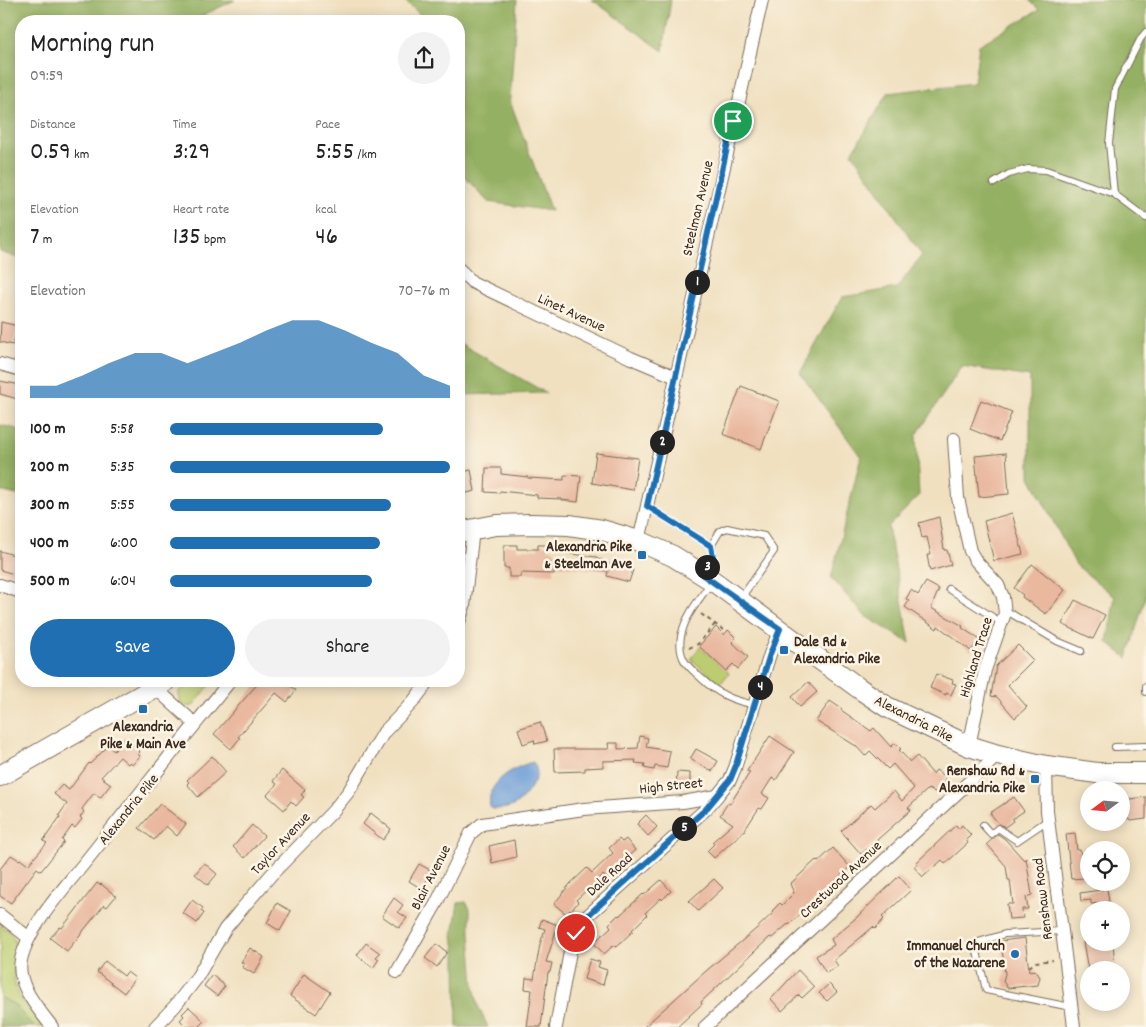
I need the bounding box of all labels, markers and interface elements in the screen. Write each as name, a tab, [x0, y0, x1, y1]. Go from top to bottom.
text: Morning run	[30, 26, 154, 66]
button: share	[398, 32, 450, 84]
text: 09:59	[30, 65, 63, 88]
pin	[712, 100, 754, 142]
icon: arrive	[719, 107, 747, 135]
text: Distance	[30, 115, 76, 135]
text: Time	[173, 115, 197, 135]
text: Pace	[315, 115, 340, 135]
text: 0.59	[30, 135, 71, 171]
text: 3:29	[173, 135, 210, 171]
text: 5:55	[315, 135, 354, 171]
text: km	[71, 145, 89, 165]
text: /km	[354, 145, 377, 165]
street label: Steelman Avenue	[677, 158, 721, 259]
text: Elevation	[30, 200, 79, 220]
text: Heart rate	[173, 200, 229, 220]
text: kcal	[315, 200, 337, 220]
text: 7	[30, 220, 40, 256]
text: 135	[173, 220, 201, 256]
text: 46	[315, 220, 338, 256]
text: m	[40, 230, 52, 250]
text: bpm	[201, 230, 226, 250]
pin: 1	[684, 270, 710, 294]
text: 1	[696, 272, 699, 292]
text: Elevation	[30, 280, 86, 303]
text: 70–76 m	[399, 280, 450, 303]
street label: Linet Avenue	[534, 289, 609, 339]
text: 100 m	[30, 418, 66, 441]
text: 5:58	[110, 418, 134, 441]
pin: 2	[650, 430, 674, 454]
text: 2	[659, 432, 666, 452]
text: 200 m	[30, 456, 69, 479]
text: 5:35	[110, 456, 135, 479]
text: 300 m	[30, 494, 69, 517]
text: 5:55	[110, 494, 135, 517]
text: 400 m	[30, 532, 69, 555]
text: 6:00	[110, 532, 138, 555]
place label: Alexandria Pike & Steelman Ave	[544, 537, 632, 576]
marker: Alexandria Pike & Steelman Ave	[636, 549, 648, 561]
pin: 3	[694, 554, 720, 580]
text: 3	[704, 557, 711, 577]
text: 500 m	[30, 570, 70, 593]
text: 6:04	[110, 570, 136, 593]
street label: Highland Trace	[954, 614, 1000, 701]
button: Save	[30, 619, 235, 677]
button: Share	[245, 619, 450, 677]
place label: Dale Rd & Alexandria Pike	[794, 632, 880, 671]
marker: Dale Rd & Alexandria Pike	[778, 644, 790, 656]
pin: 4	[748, 674, 772, 700]
text: 4	[758, 677, 763, 697]
street label: Alexandria Pike	[870, 690, 957, 749]
marker: Alexandria Pike & Main Ave	[137, 703, 149, 715]
place label: Alexandria Pike & Main Ave	[100, 717, 186, 756]
place label: Renshaw Rd & Alexandria Pike	[939, 761, 1025, 800]
street label: Alexandria Pike	[94, 770, 165, 851]
street label: High Street	[638, 773, 705, 801]
marker: Renshaw Rd & Alexandria Pike	[1029, 773, 1041, 785]
north arrow	[1080, 781, 1130, 831]
map controls	[1080, 781, 1130, 1011]
street label: Taylor Avenue	[246, 808, 317, 881]
pin: 5	[672, 816, 696, 840]
text: 5	[681, 818, 688, 838]
street label: Crestwood Avenue	[795, 836, 888, 925]
street label: Blair Avenue	[406, 841, 458, 914]
button: locate	[1080, 841, 1130, 891]
street label: Dale Road	[582, 848, 639, 903]
street label: Renshaw Road	[1028, 857, 1060, 941]
button: +	[1080, 901, 1130, 951]
pin	[555, 912, 597, 954]
icon: check	[562, 919, 590, 947]
place label: Immanuel Church of the Nazarene	[906, 936, 1005, 975]
marker: Immanuel Church of the Nazarene	[1009, 948, 1021, 960]
button: −	[1080, 961, 1130, 1011]

